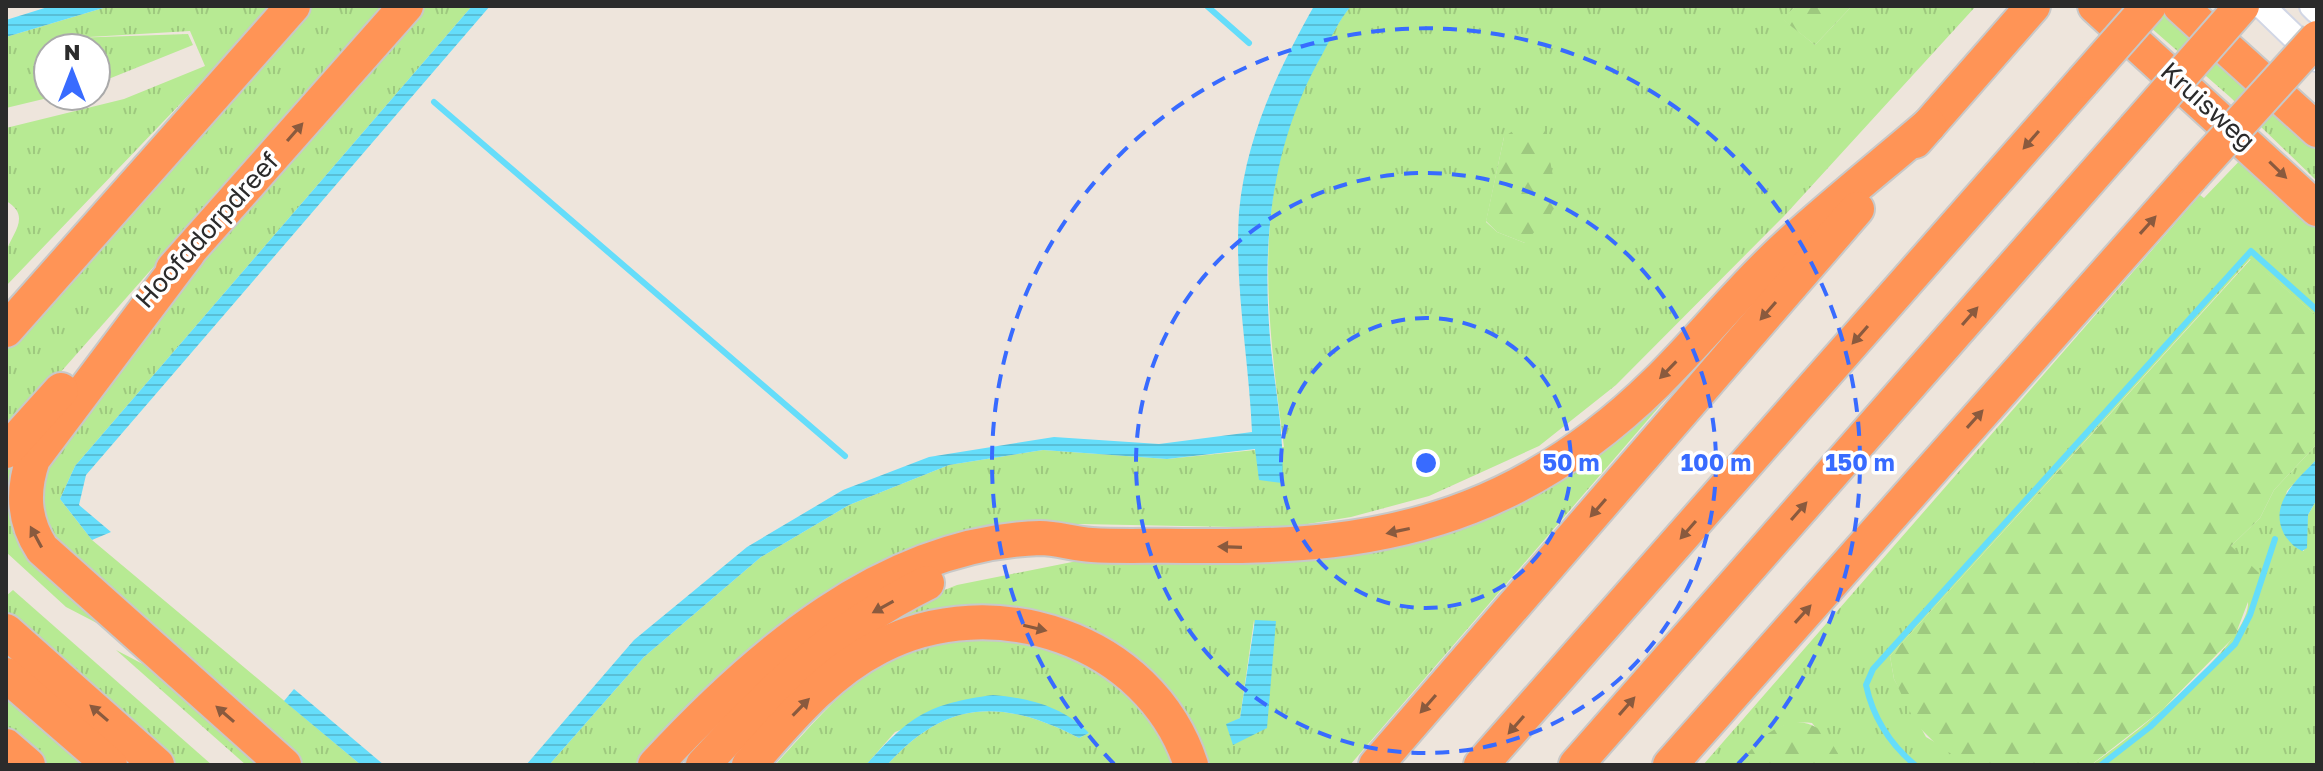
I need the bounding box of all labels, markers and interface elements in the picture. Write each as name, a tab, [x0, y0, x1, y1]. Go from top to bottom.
north arrow	[32, 32, 112, 112]
text: N	[64, 38, 80, 65]
street label: Kruisweg	[2155, 55, 2262, 156]
one-way arrow	[286, 122, 303, 142]
one-way arrow	[2023, 130, 2041, 149]
street label: Hoofddorpdreef	[129, 145, 285, 314]
one-way arrow	[2268, 161, 2287, 179]
one-way arrow	[2138, 216, 2156, 235]
one-way arrow	[1760, 301, 1777, 321]
one-way arrow	[1961, 306, 1978, 326]
one-way arrow	[1851, 325, 1869, 344]
one-way arrow	[1660, 360, 1678, 379]
one-way arrow	[1966, 410, 1983, 430]
text: 50 m	[1542, 447, 1600, 476]
text: 100 m	[1681, 447, 1751, 476]
text: 150 m	[1825, 447, 1895, 476]
centre of rings	[1412, 449, 1440, 477]
one-way arrow	[1590, 497, 1607, 517]
one-way arrow	[1789, 501, 1807, 520]
one-way arrow	[1680, 520, 1697, 540]
one-way arrow	[29, 525, 42, 548]
one-way arrow	[1385, 525, 1410, 538]
one-way arrow	[1217, 540, 1242, 553]
one-way arrow	[872, 600, 895, 613]
one-way arrow	[1793, 605, 1811, 624]
one-way arrow	[1022, 622, 1047, 635]
one-way arrow	[1420, 694, 1437, 714]
one-way arrow	[1618, 697, 1635, 717]
one-way arrow	[791, 698, 810, 717]
one-way arrow	[90, 705, 109, 723]
one-way arrow	[215, 705, 234, 723]
one-way arrow	[1508, 715, 1525, 735]

